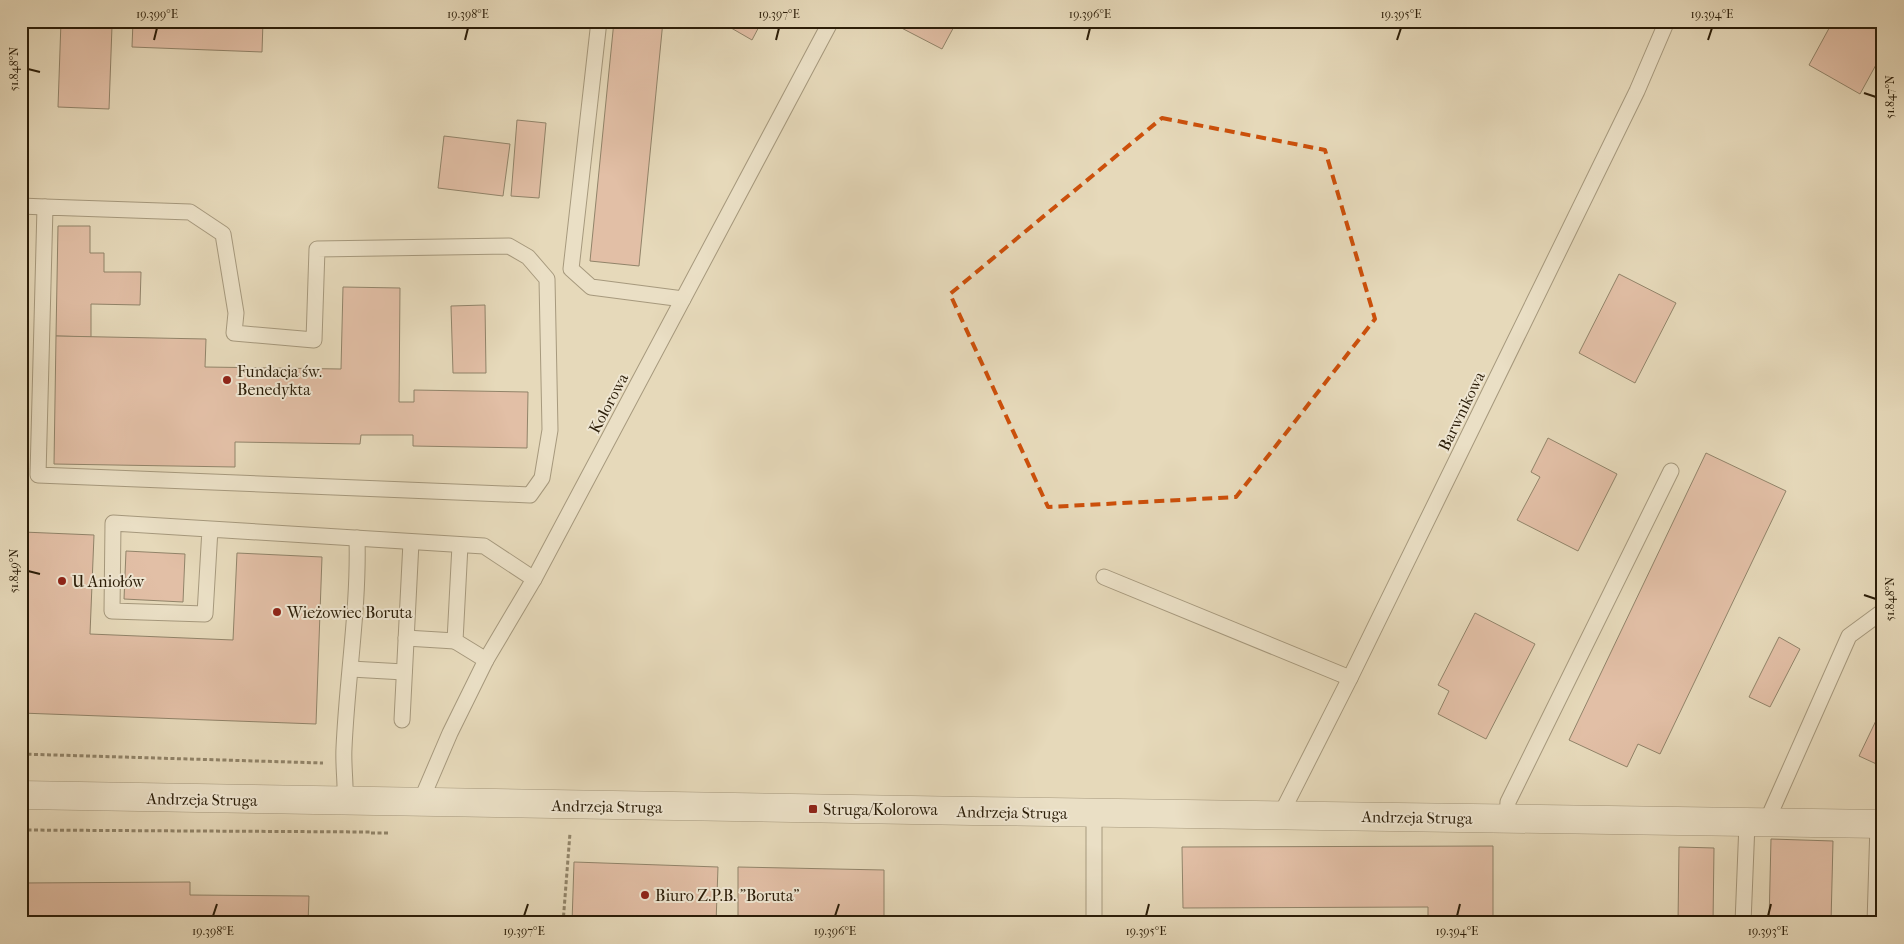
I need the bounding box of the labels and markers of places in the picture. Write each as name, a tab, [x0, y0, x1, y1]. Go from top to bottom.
place label: Fundacja św. Benedykta	[237, 362, 322, 399]
marker: Fundacja św. Benedykta	[221, 374, 233, 386]
place label: U Aniołów	[72, 572, 145, 591]
marker: U Aniołów	[56, 575, 68, 587]
place label: Wieżowiec Boruta	[286, 603, 413, 622]
marker: Wieżowiec Boruta	[271, 606, 283, 618]
place label: Struga/Kolorowa	[823, 800, 939, 819]
marker: Struga/Kolorowa	[807, 803, 819, 815]
place label: Biuro Z.P.B. "Boruta"	[655, 886, 799, 905]
marker: Biuro Z.P.B. "Boruta"	[639, 889, 651, 901]

